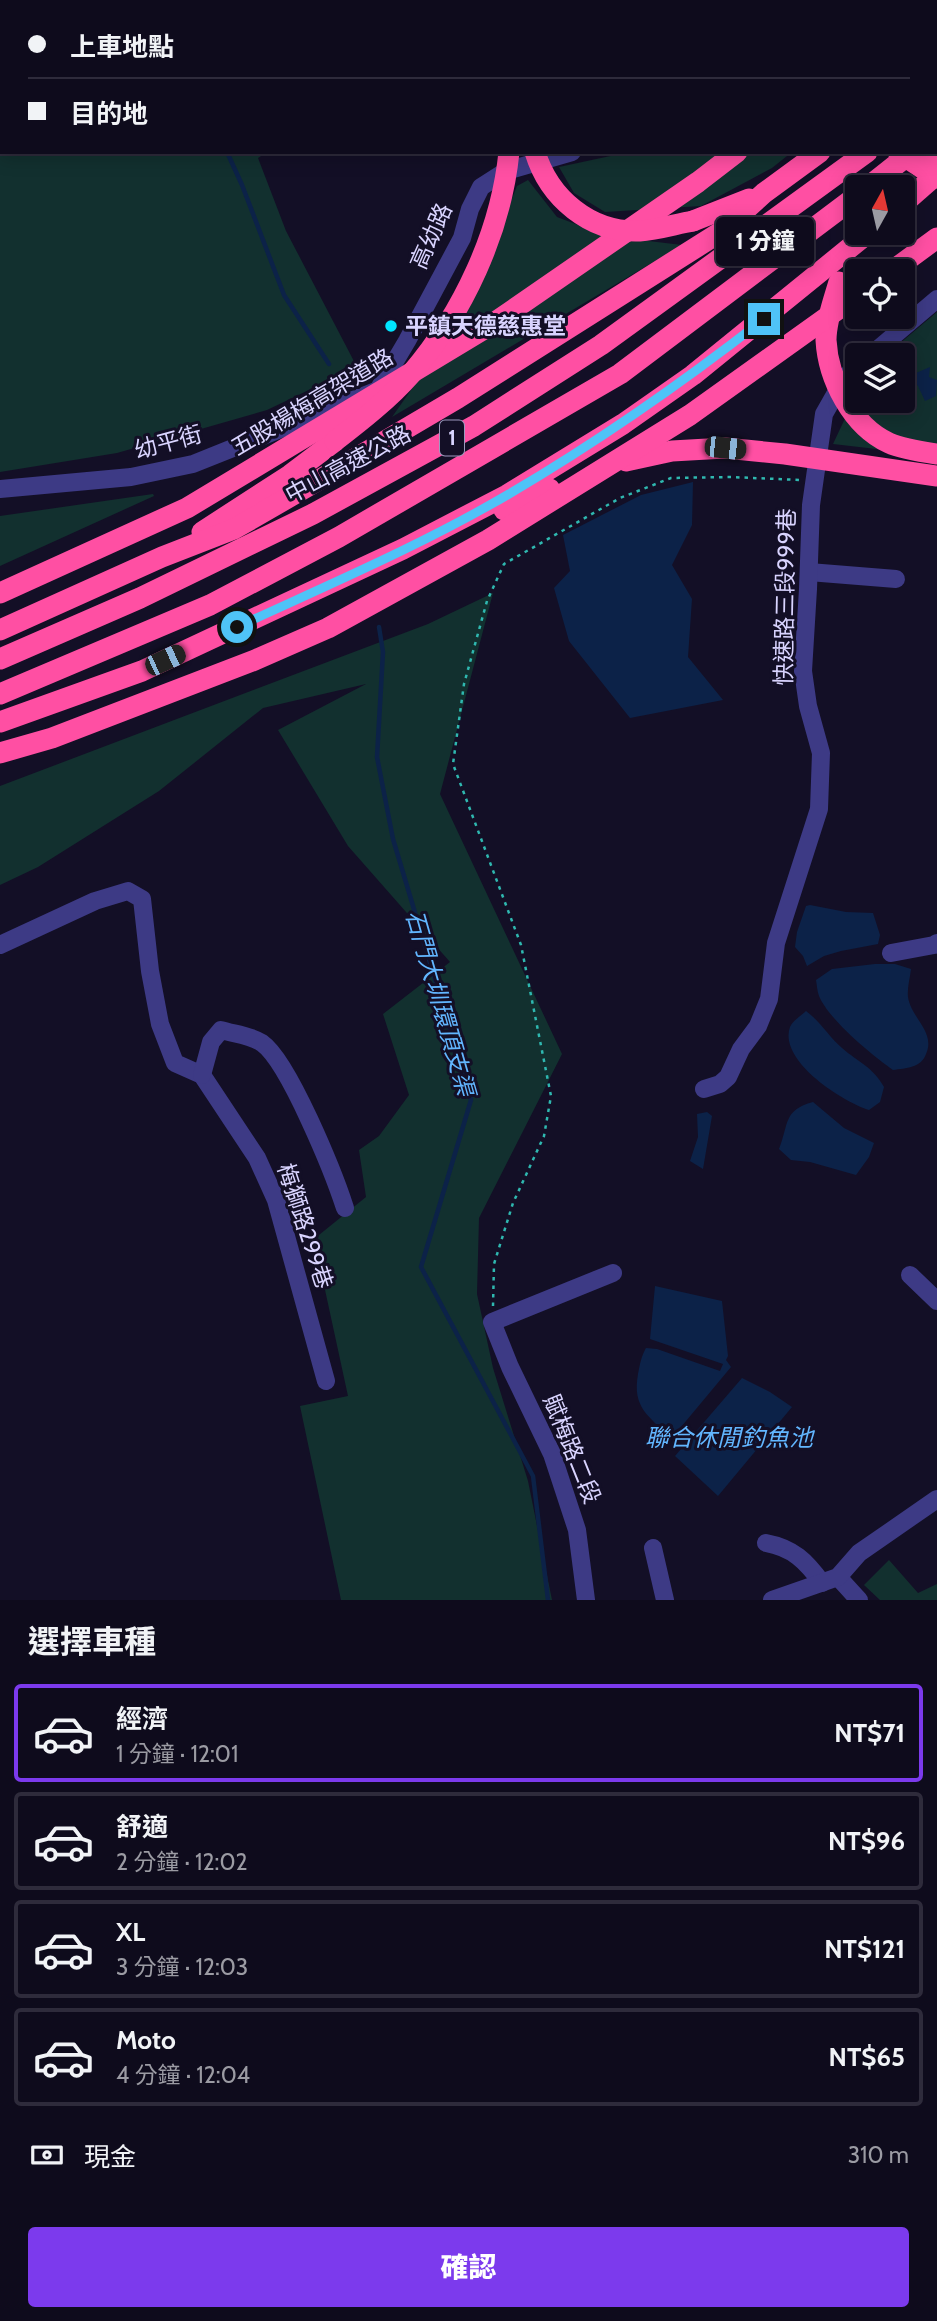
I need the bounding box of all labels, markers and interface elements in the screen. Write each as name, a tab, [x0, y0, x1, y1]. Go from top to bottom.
text: 上車地點	[70, 31, 174, 63]
text: 目的地	[70, 98, 148, 130]
north arrow	[845, 175, 915, 245]
map controls	[845, 175, 915, 413]
street label: 高幼路	[404, 199, 458, 273]
callout: 1 分鐘	[715, 218, 813, 266]
text: 1 分鐘	[735, 227, 795, 255]
button: locate	[845, 259, 915, 329]
route end	[748, 303, 780, 335]
place label: 平鎮天德慈惠堂	[405, 312, 566, 340]
marker: 平鎮天德慈惠堂	[383, 318, 399, 334]
street label: 五股楊梅高架道路	[226, 343, 398, 461]
button: layers	[845, 343, 915, 413]
street label: 中山高速公路	[281, 419, 415, 509]
street label: 幼平街	[131, 420, 205, 464]
road number: 1	[440, 420, 464, 456]
car	[704, 435, 747, 461]
street label: 快速路三段999巷	[769, 508, 801, 686]
route start	[221, 611, 253, 643]
car	[142, 642, 189, 678]
water label: 石門大圳環頂支渠	[400, 907, 482, 1102]
street label: 梅獅路299巷	[272, 1160, 338, 1292]
street label: 賦梅路二段	[537, 1390, 607, 1508]
water label: 聯合休閒釣魚池	[645, 1423, 816, 1452]
text: 選擇車種	[28, 1622, 156, 1661]
icon: car	[32, 1702, 95, 1765]
text: 經濟	[116, 1703, 168, 1735]
text: NT$71	[834, 1717, 905, 1749]
text: 1 分鐘 · 12:01	[116, 1740, 238, 1768]
icon: car	[32, 1810, 95, 1873]
text: 舒適	[116, 1811, 168, 1843]
text: NT$96	[828, 1825, 905, 1857]
text: 2 分鐘 · 12:02	[116, 1848, 248, 1876]
text: XL	[116, 1916, 145, 1948]
icon: car	[32, 1918, 95, 1981]
text: NT$121	[824, 1933, 905, 1965]
text: 3 分鐘 · 12:03	[116, 1953, 248, 1981]
text: Moto	[116, 2024, 176, 2056]
icon: car	[32, 2026, 95, 2089]
text: NT$65	[829, 2041, 905, 2073]
text: 4 分鐘 · 12:04	[116, 2061, 250, 2089]
icon: cash	[28, 2136, 66, 2174]
text: 現金	[84, 2141, 136, 2173]
text: 310 m	[848, 2141, 909, 2169]
button: 確認	[28, 2227, 909, 2307]

